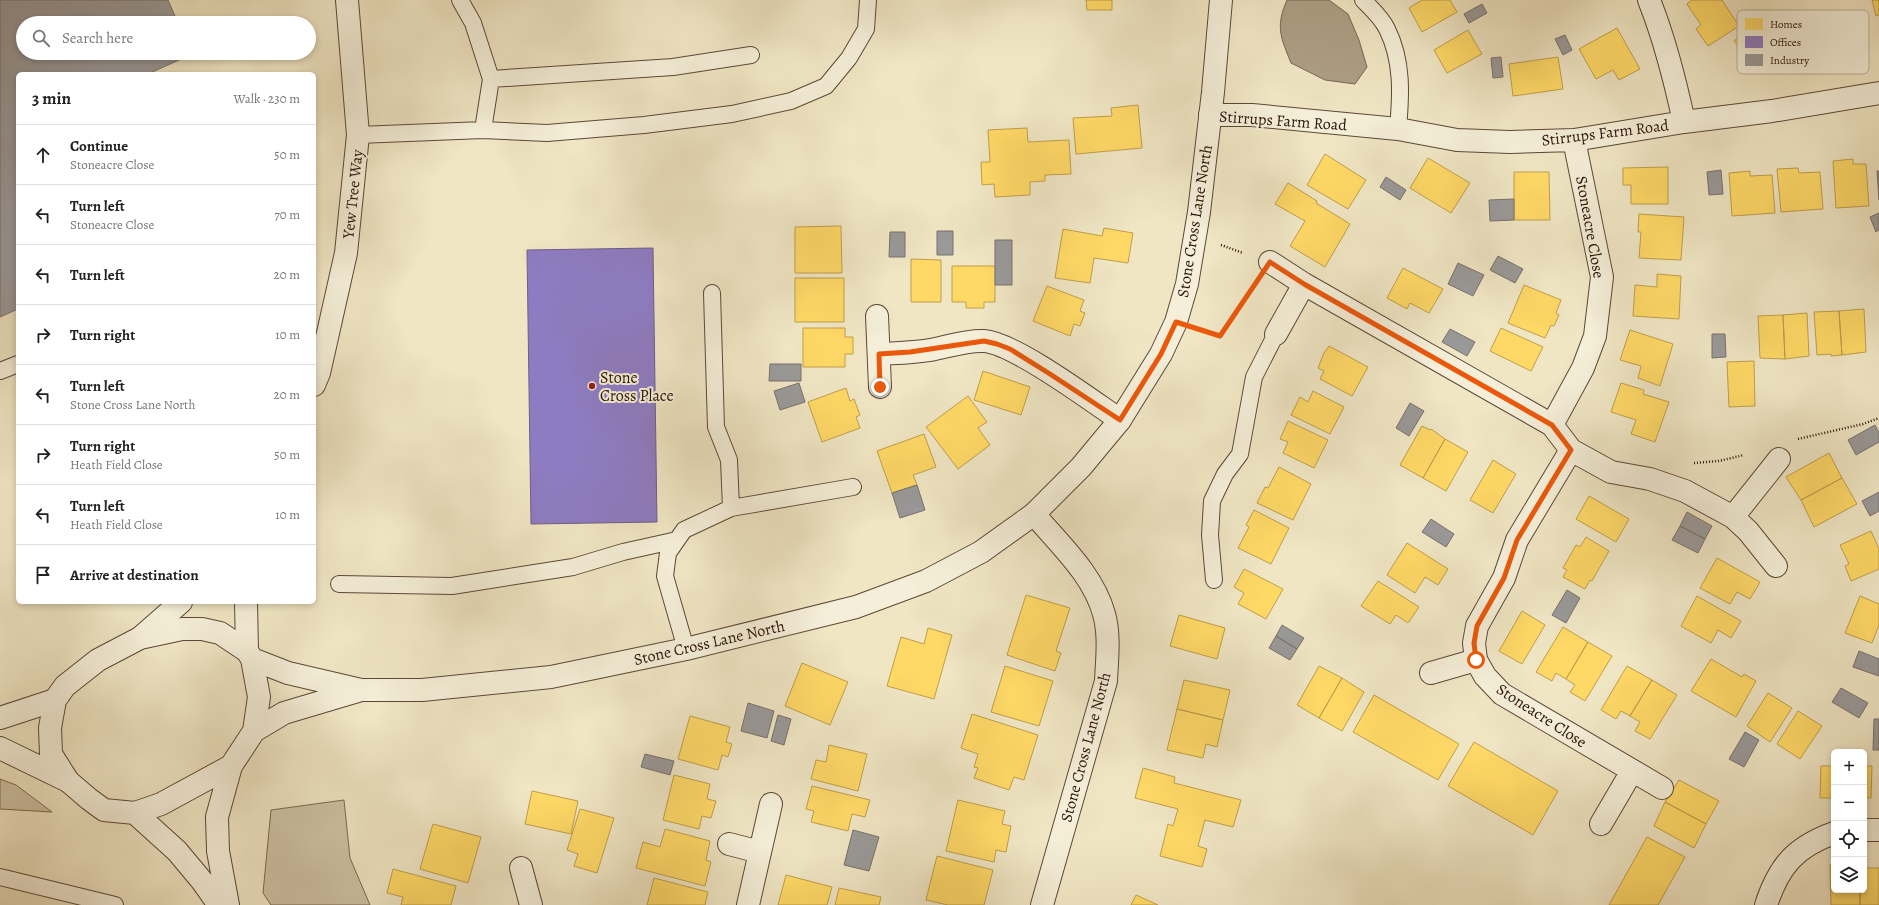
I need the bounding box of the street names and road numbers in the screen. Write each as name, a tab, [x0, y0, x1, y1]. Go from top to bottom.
street label: Stirrups Farm Road	[1218, 106, 1348, 136]
street label: Stirrups Farm Road	[1540, 114, 1670, 152]
street label: Stone Cross Lane North	[1172, 143, 1218, 299]
street label: Yew Tree Way	[337, 148, 369, 241]
street label: Stoneacre Close	[1570, 174, 1610, 280]
street label: Stone Cross Lane North	[632, 615, 787, 671]
street label: Stone Cross Lane North	[1055, 669, 1117, 825]
street label: Stoneacre Close	[1492, 678, 1591, 753]

